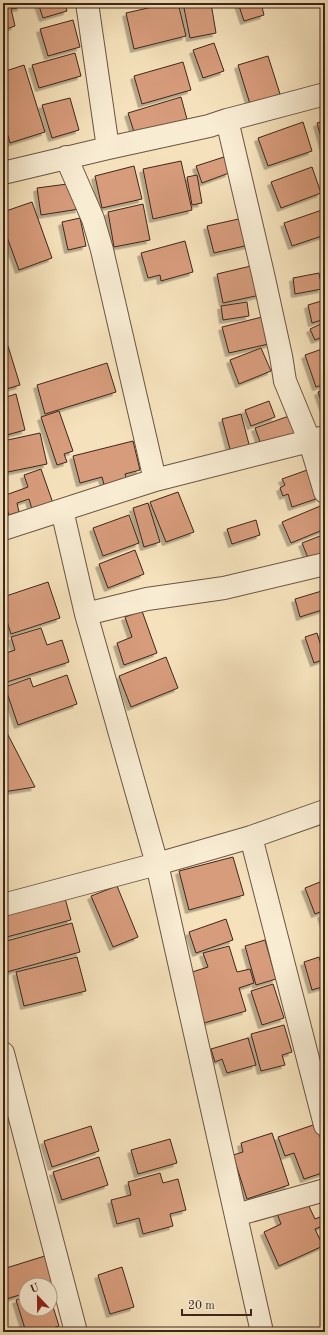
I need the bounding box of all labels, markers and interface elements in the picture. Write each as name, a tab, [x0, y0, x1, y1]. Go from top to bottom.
north arrow	[18, 1277, 58, 1317]
text: U	[29, 1282, 41, 1296]
scale bar	[182, 1291, 251, 1317]
text: 20 m	[188, 1300, 215, 1312]

